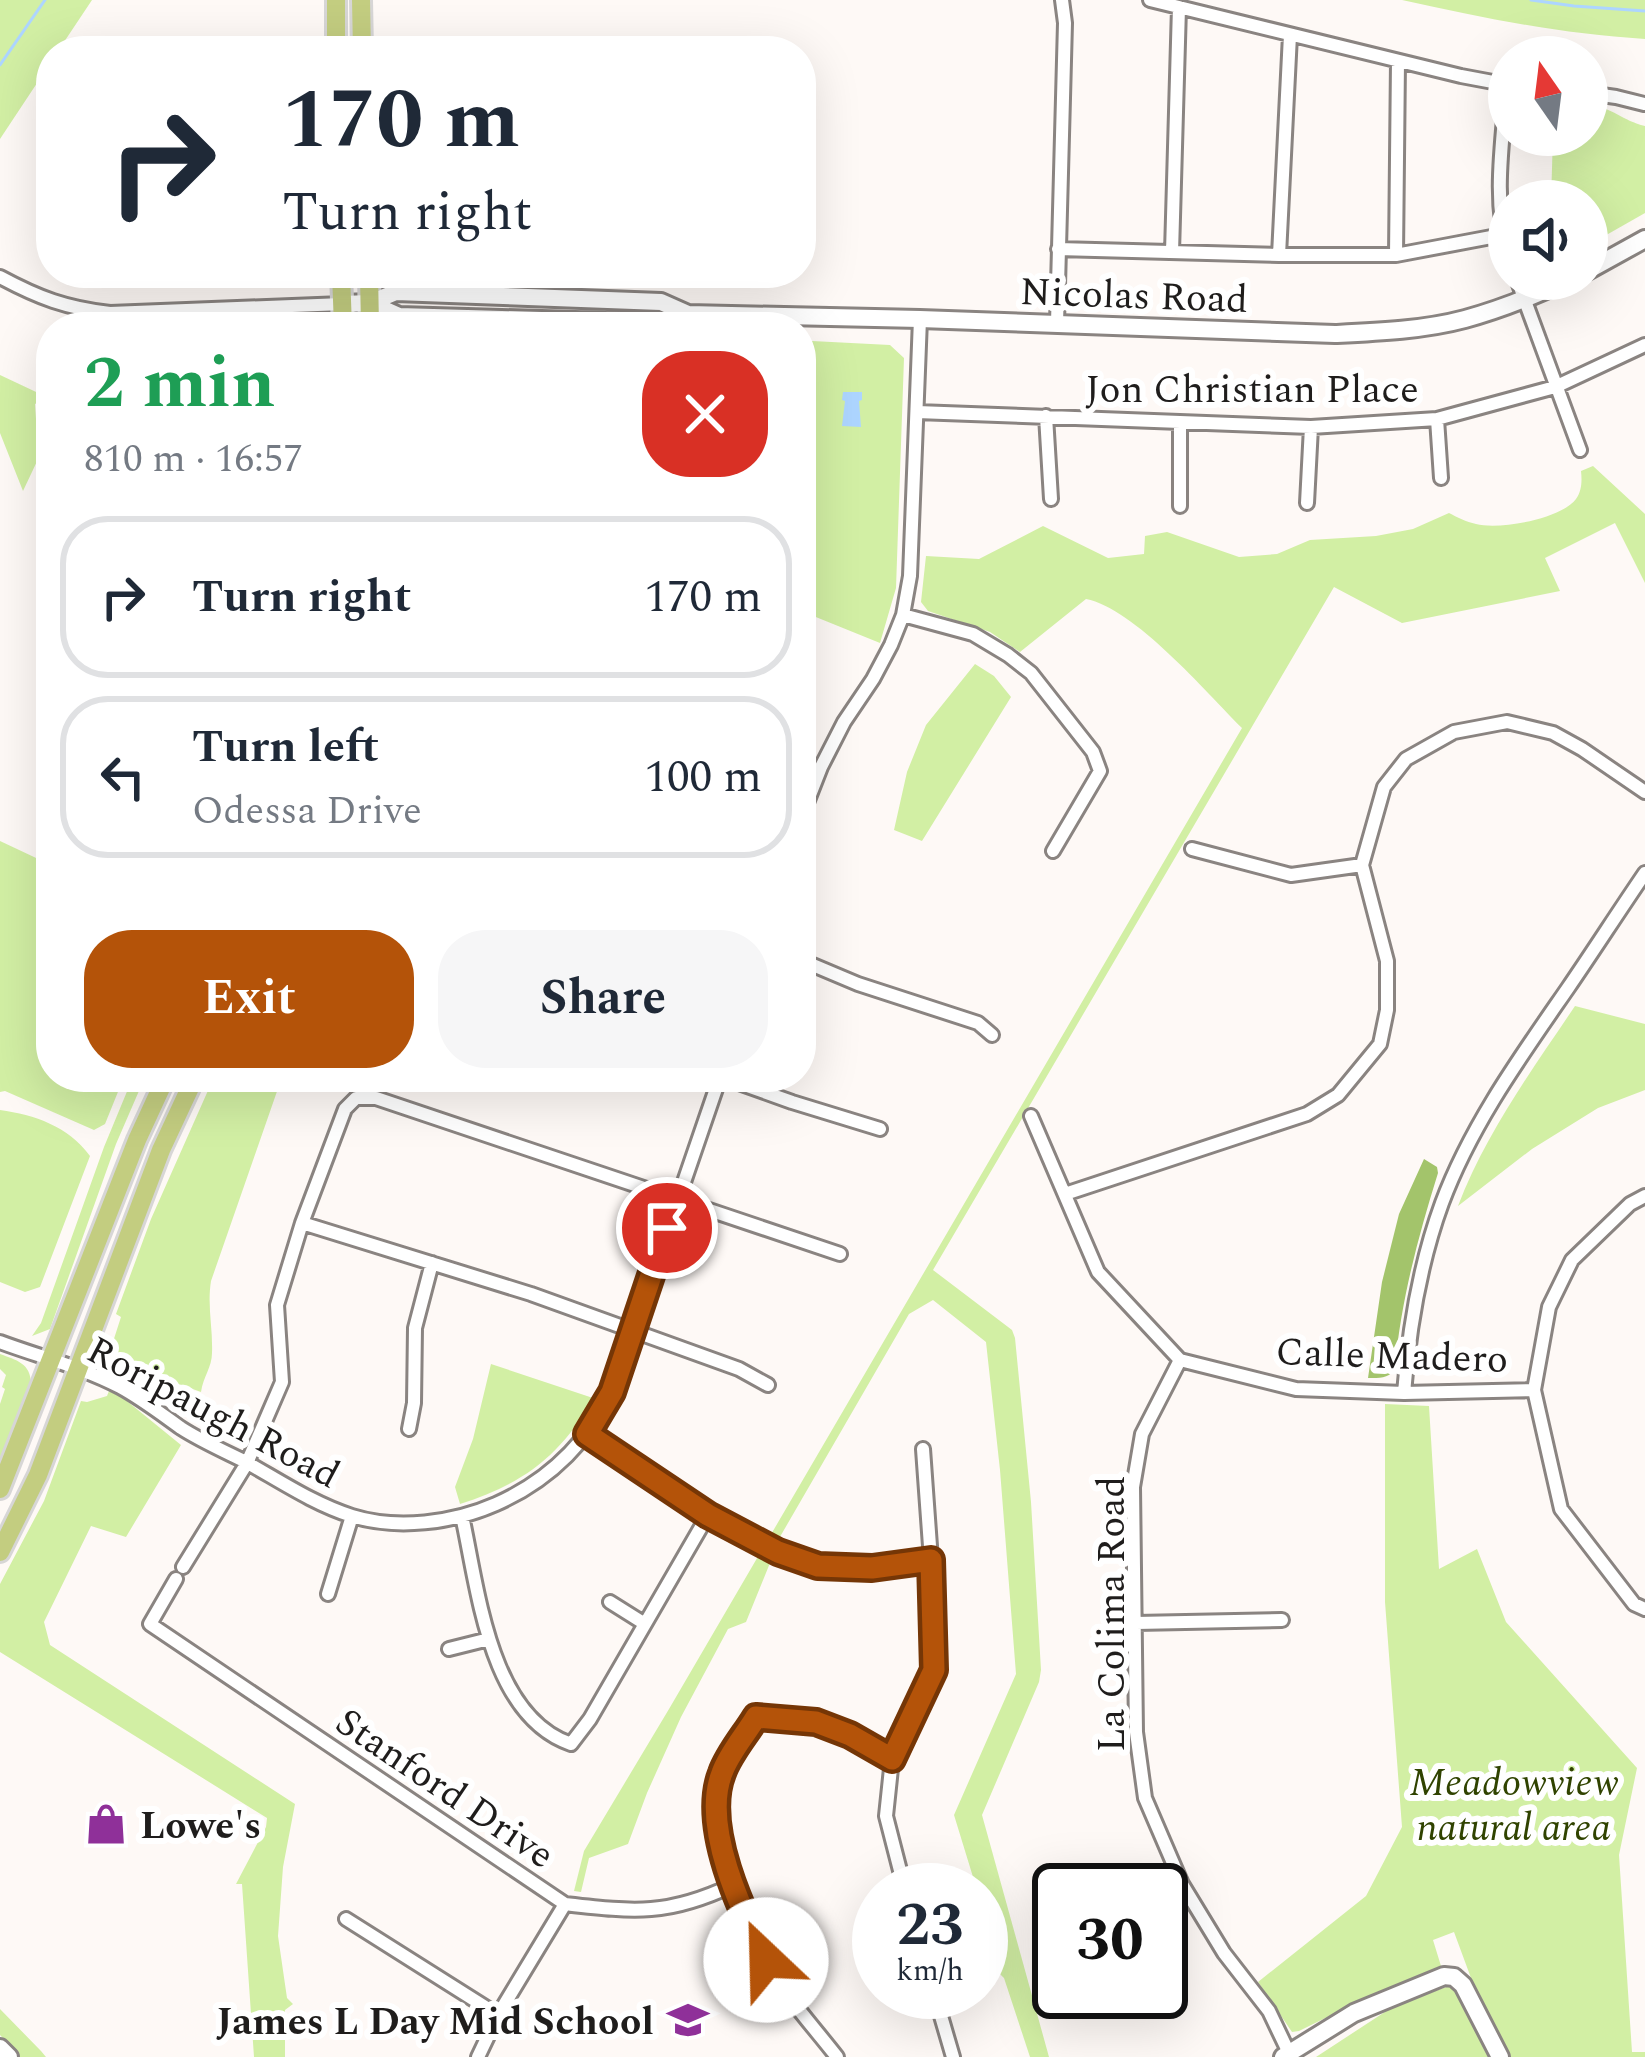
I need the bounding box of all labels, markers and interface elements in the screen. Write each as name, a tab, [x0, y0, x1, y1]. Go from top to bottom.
north arrow	[1488, 36, 1608, 156]
map controls	[1488, 36, 1608, 300]
text: 170 m	[282, 57, 520, 185]
icon: right	[84, 84, 240, 240]
text: Turn right	[282, 172, 532, 254]
button: sound	[1488, 180, 1608, 300]
street label: Nicolas Road	[1019, 263, 1249, 330]
text: 2 min	[84, 330, 276, 439]
button: close	[642, 351, 768, 477]
street label: Jon Christian Place	[1085, 361, 1419, 420]
text: 810 m · 16:57	[84, 430, 303, 489]
text: Turn right	[192, 563, 411, 632]
text: 170 m	[645, 563, 762, 632]
icon: right	[90, 564, 156, 630]
text: Turn left	[192, 713, 379, 782]
text: 100 m	[645, 743, 762, 812]
icon: left	[90, 744, 156, 810]
text: Odessa Drive	[192, 782, 422, 841]
button: Exit	[84, 930, 414, 1068]
button: Share	[438, 930, 768, 1068]
pin	[616, 1177, 718, 1279]
icon: arrive	[634, 1195, 700, 1261]
street label: Roripaugh Road	[76, 1322, 350, 1505]
street label: Calle Madero	[1275, 1323, 1509, 1390]
street label: La Colima Road	[1083, 1476, 1142, 1752]
street label: Stanford Drive	[323, 1694, 566, 1884]
park label: Meadowview natural area	[1410, 1754, 1618, 1858]
place label: Lowe's	[140, 1797, 261, 1856]
shop icon: Lowe's	[83, 1801, 129, 1847]
speed limit sign: 30	[1032, 1863, 1188, 2019]
text: 23	[896, 1880, 964, 1972]
position arrow	[703, 1897, 829, 2023]
text: km/h	[896, 1948, 964, 1994]
place label: James L Day Mid School	[216, 1993, 654, 2052]
school or university icon: James L Day Mid School	[665, 1997, 711, 2043]

